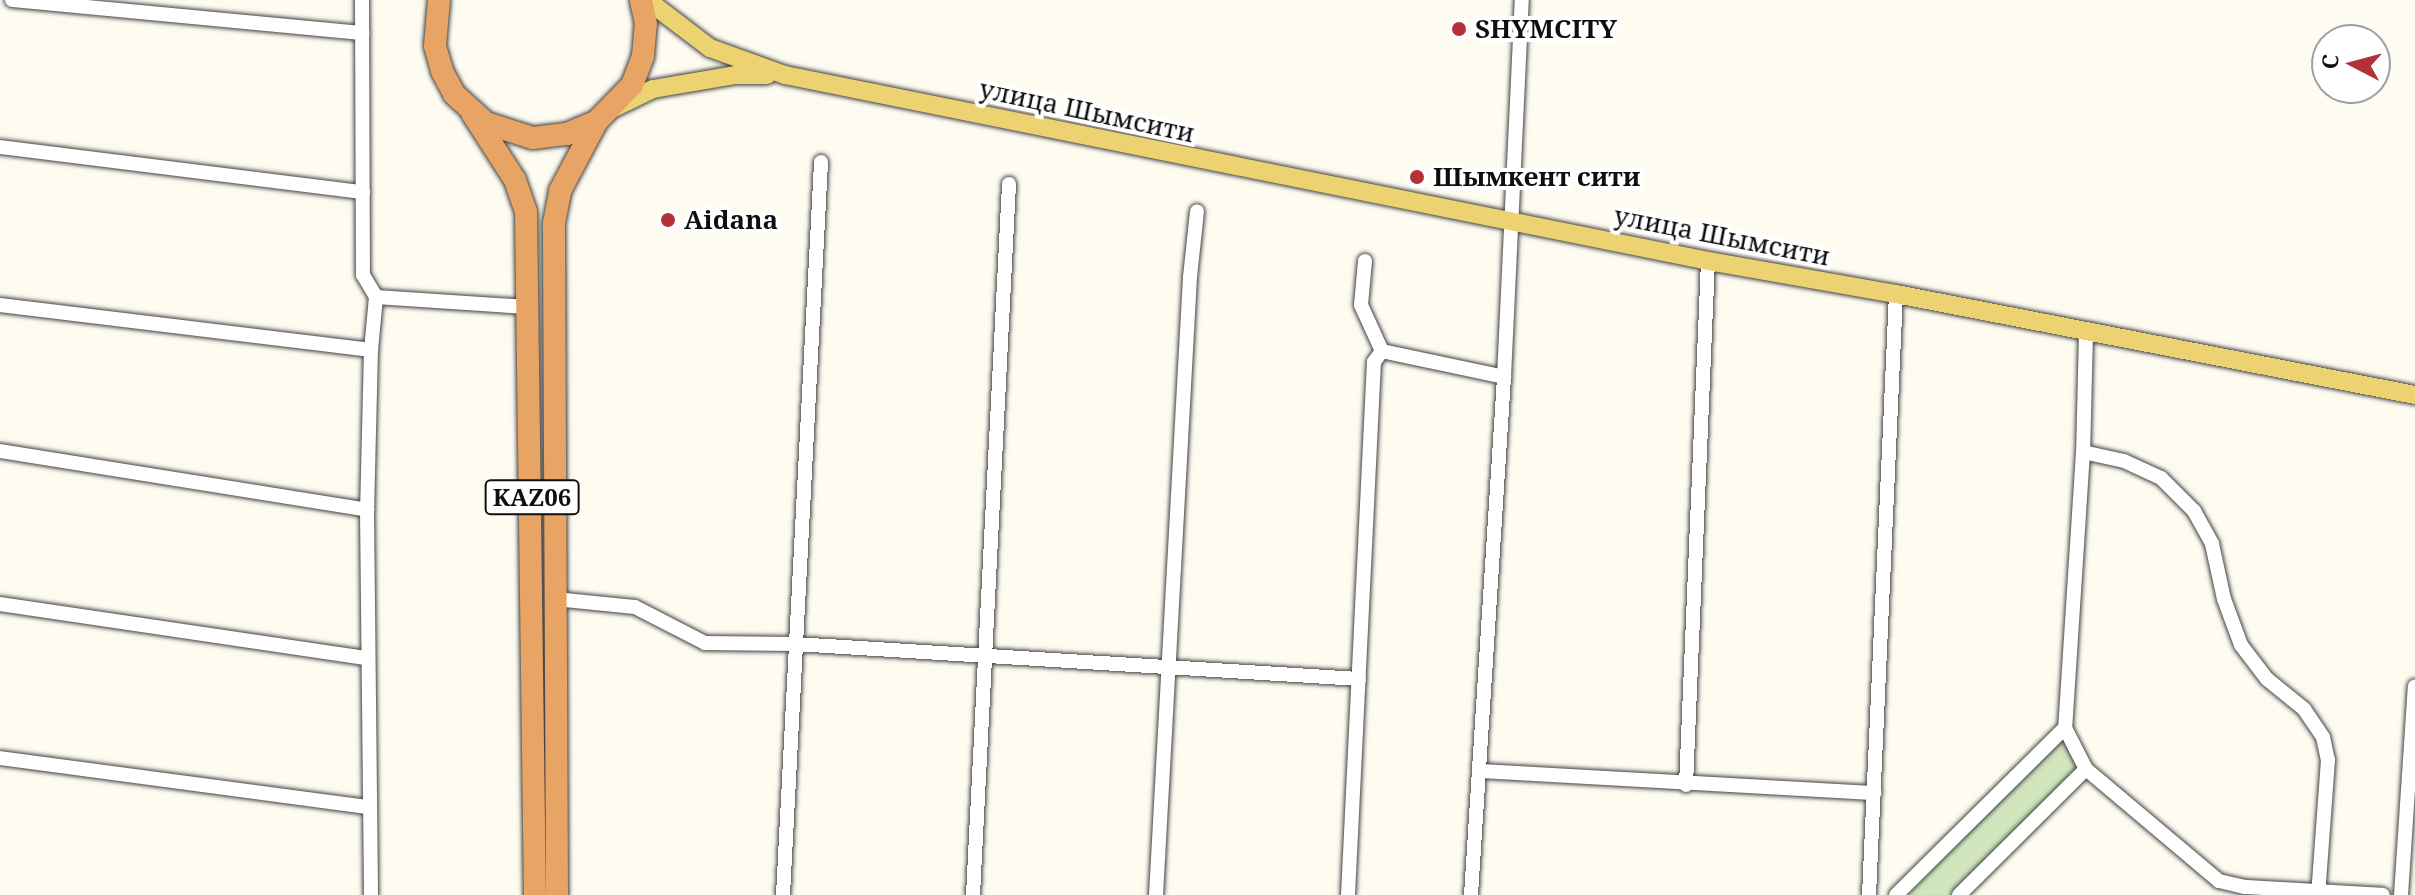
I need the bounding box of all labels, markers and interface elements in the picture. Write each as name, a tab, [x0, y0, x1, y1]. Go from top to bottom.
place label: SHYMCITY	[1475, 13, 1617, 45]
marker: SHYMCITY	[1450, 20, 1468, 38]
north arrow	[2311, 24, 2391, 104]
text: С	[2313, 53, 2345, 70]
street label: улица Шымсити	[976, 73, 1198, 149]
place label: Шымкент сити	[1433, 161, 1640, 193]
marker: Шымкент сити	[1408, 168, 1426, 186]
street label: улица Шымсити	[1611, 200, 1833, 272]
place label: Aidana	[684, 204, 778, 236]
marker: Aidana	[659, 211, 677, 229]
road number: KАZ06	[484, 477, 580, 517]

